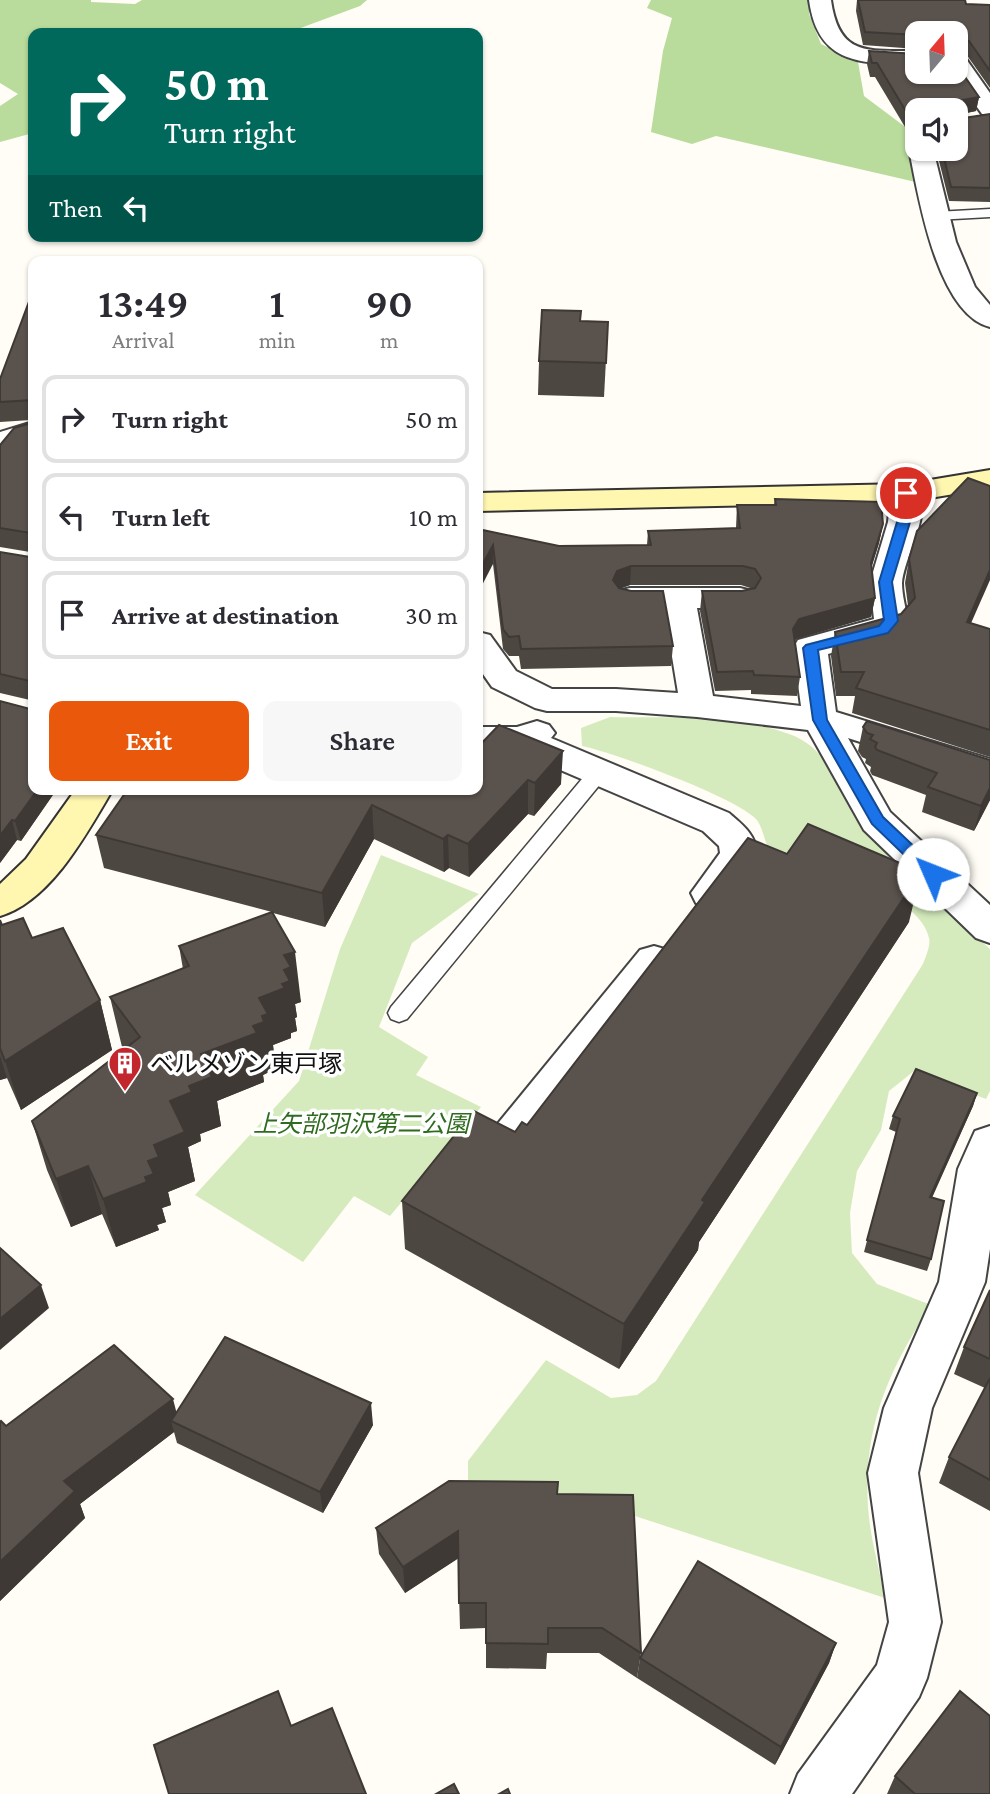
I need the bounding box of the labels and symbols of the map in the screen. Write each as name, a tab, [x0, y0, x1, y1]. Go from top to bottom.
north arrow	[905, 21, 968, 84]
pin	[876, 463, 936, 523]
position arrow	[896, 837, 970, 911]
building icon: ベルメゾン東戸塚	[106, 1044, 144, 1093]
place label: ベルメゾン東戸塚	[150, 1050, 342, 1077]
park label: 上矢部羽沢第二公園	[253, 1110, 472, 1137]

